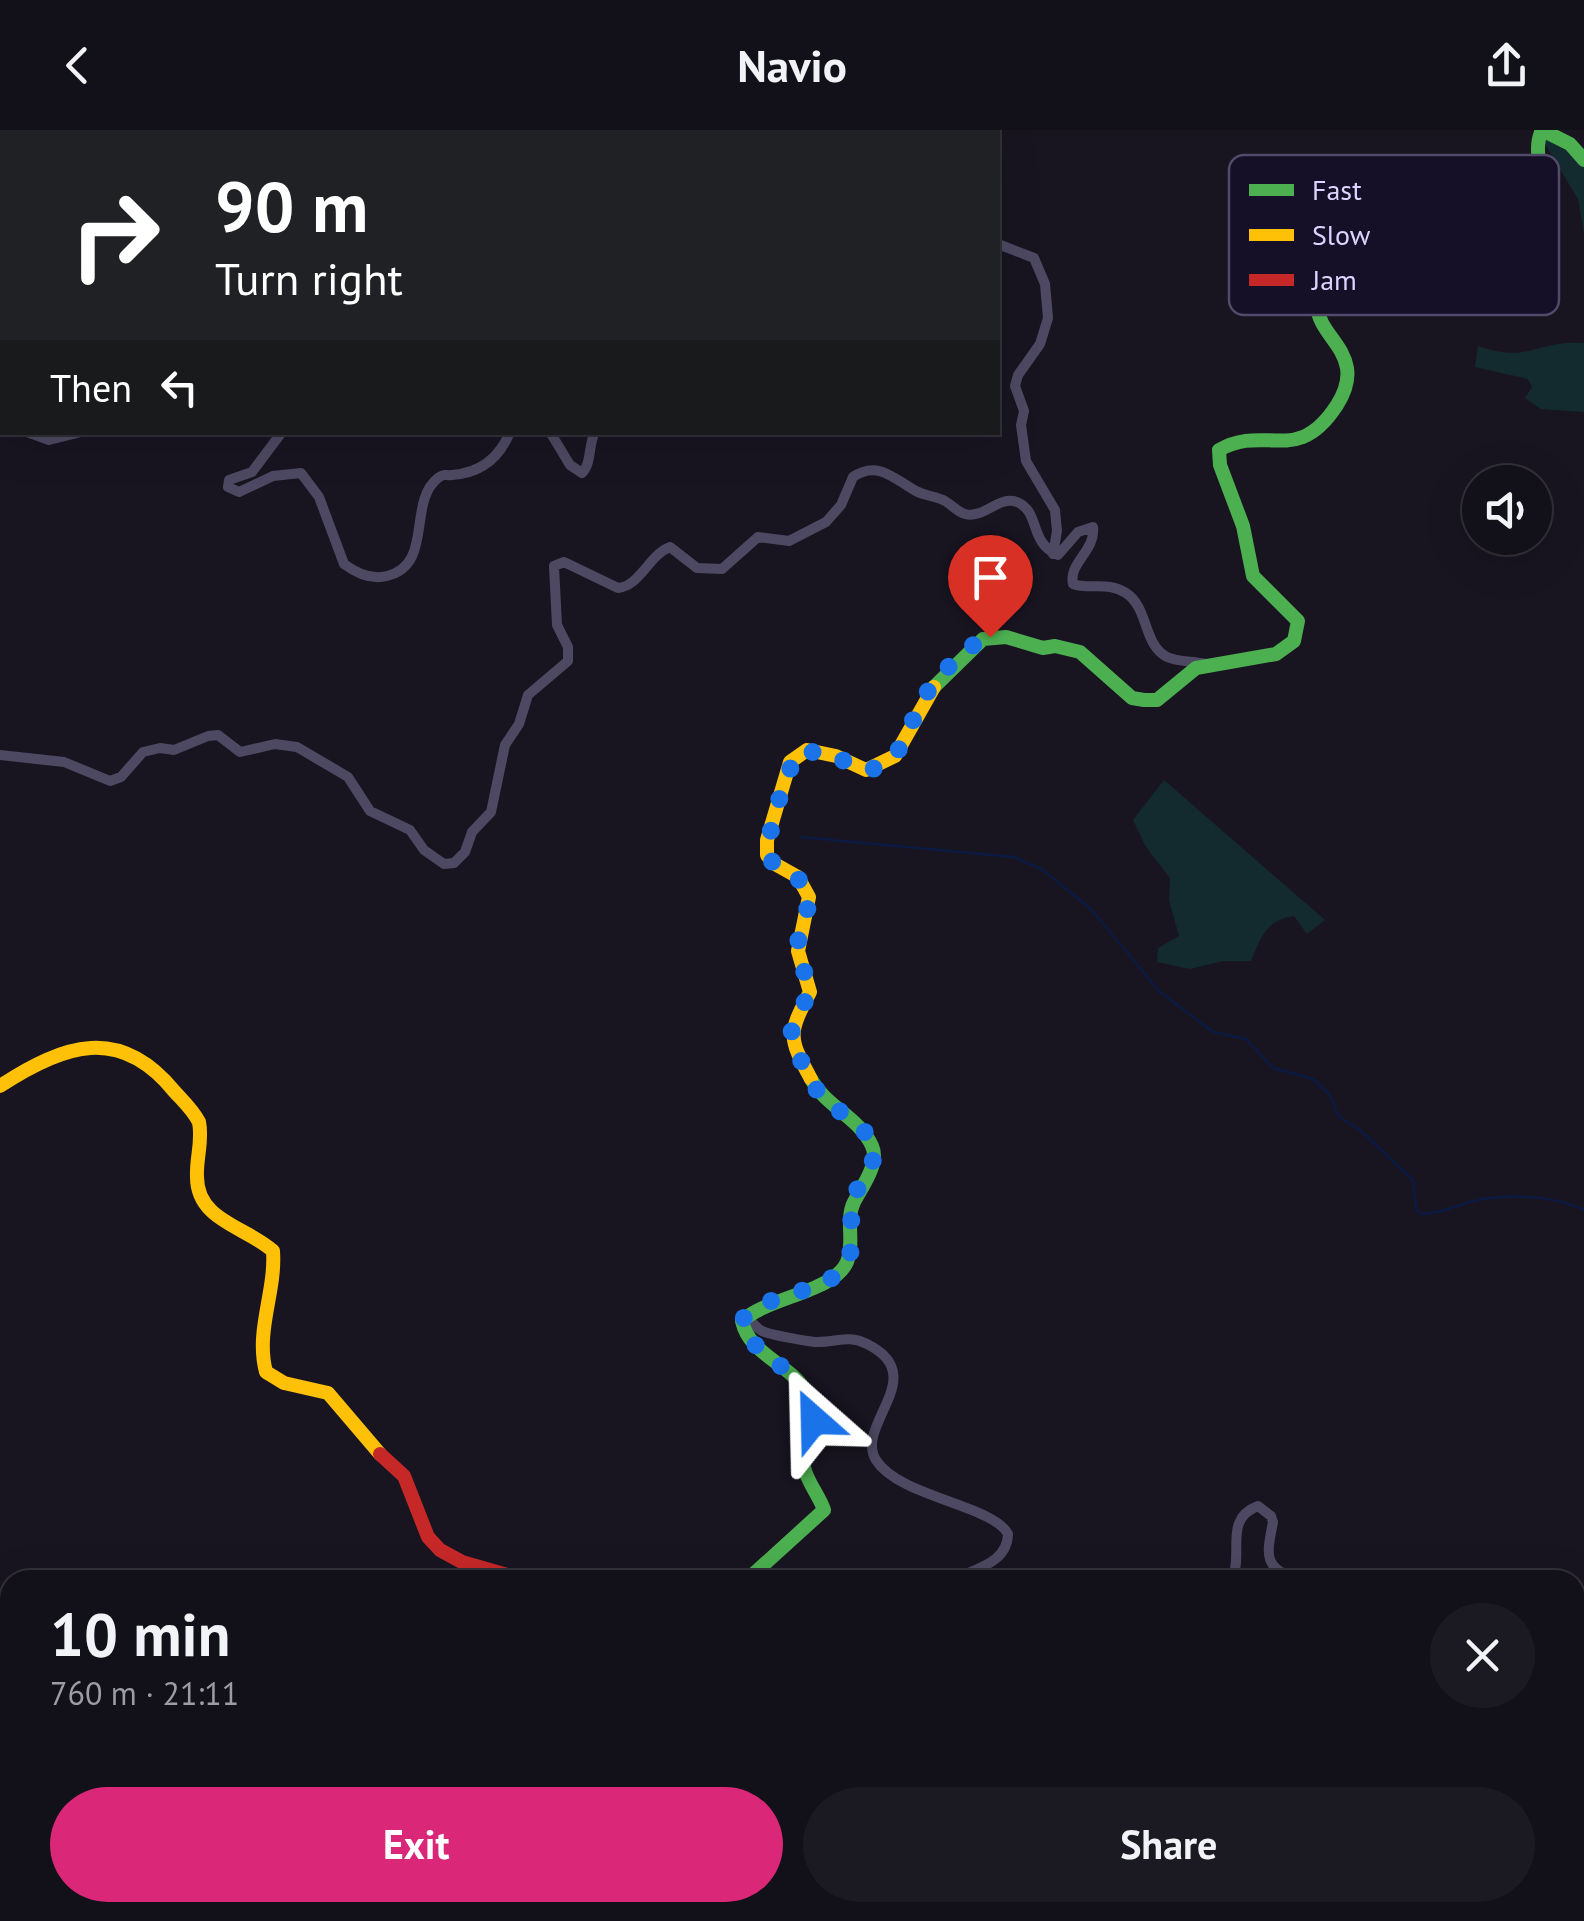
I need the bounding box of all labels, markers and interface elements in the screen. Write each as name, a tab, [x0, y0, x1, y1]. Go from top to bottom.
text: Navio	[737, 36, 847, 94]
icon: back	[50, 38, 105, 93]
icon: share	[1479, 38, 1534, 93]
legend	[1229, 155, 1559, 315]
text: 90 m	[215, 161, 368, 251]
icon: right	[50, 170, 180, 300]
text: Fast	[1312, 171, 1362, 208]
text: Slow	[1312, 216, 1371, 253]
text: Turn right	[215, 249, 403, 307]
text: Jam	[1311, 261, 1357, 298]
icon: left	[152, 360, 207, 415]
text: Then	[50, 363, 132, 412]
map controls	[1462, 465, 1552, 555]
button: sound	[1462, 465, 1552, 555]
pin	[948, 535, 1033, 638]
icon: arrive	[963, 550, 1018, 605]
position arrow	[762, 1368, 866, 1472]
text: 10 min	[50, 1595, 230, 1673]
button: close	[1430, 1603, 1535, 1708]
text: 760 m · 21:11	[50, 1672, 239, 1714]
button: Exit	[50, 1787, 783, 1902]
button: Share	[803, 1787, 1535, 1902]

